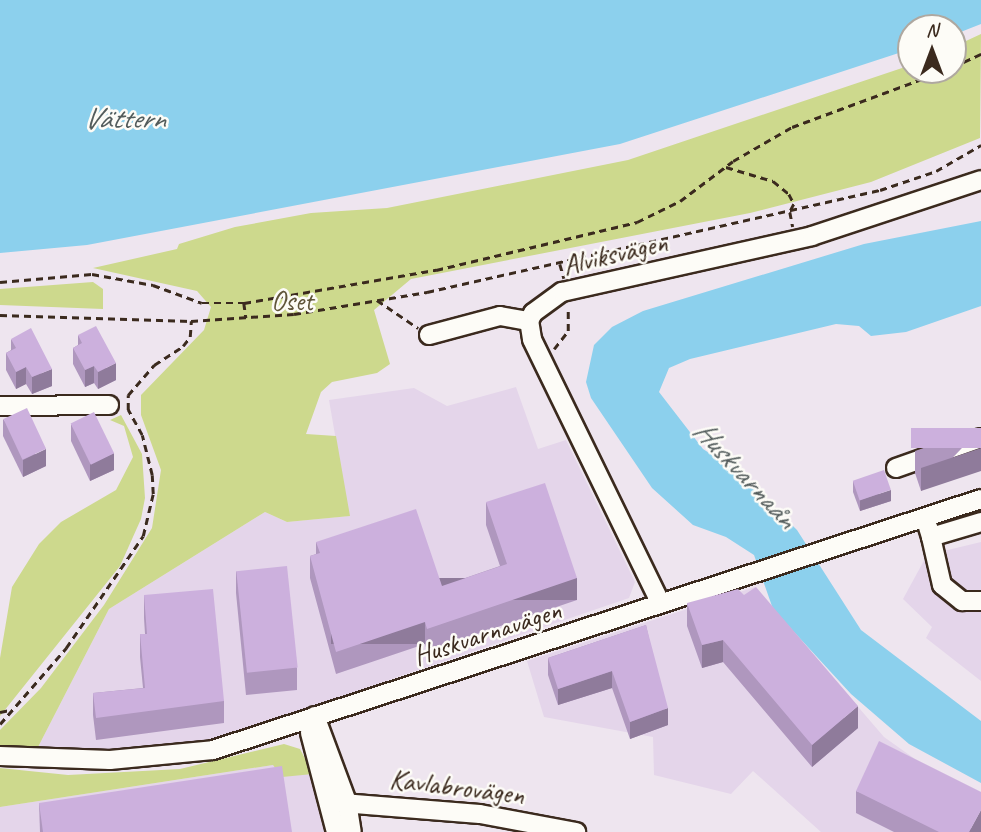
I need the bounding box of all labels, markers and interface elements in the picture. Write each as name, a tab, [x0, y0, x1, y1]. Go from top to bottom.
north arrow	[897, 14, 967, 84]
text: N	[926, 18, 938, 42]
water label: Vättern	[83, 100, 165, 136]
street label: Alviksvägen	[559, 226, 671, 282]
park label: Oset	[271, 284, 313, 318]
water label: Huskvarnaån	[686, 413, 804, 535]
street label: Huskvarnavägen	[409, 593, 565, 673]
street label: Kavlabrovägen	[388, 762, 526, 812]

